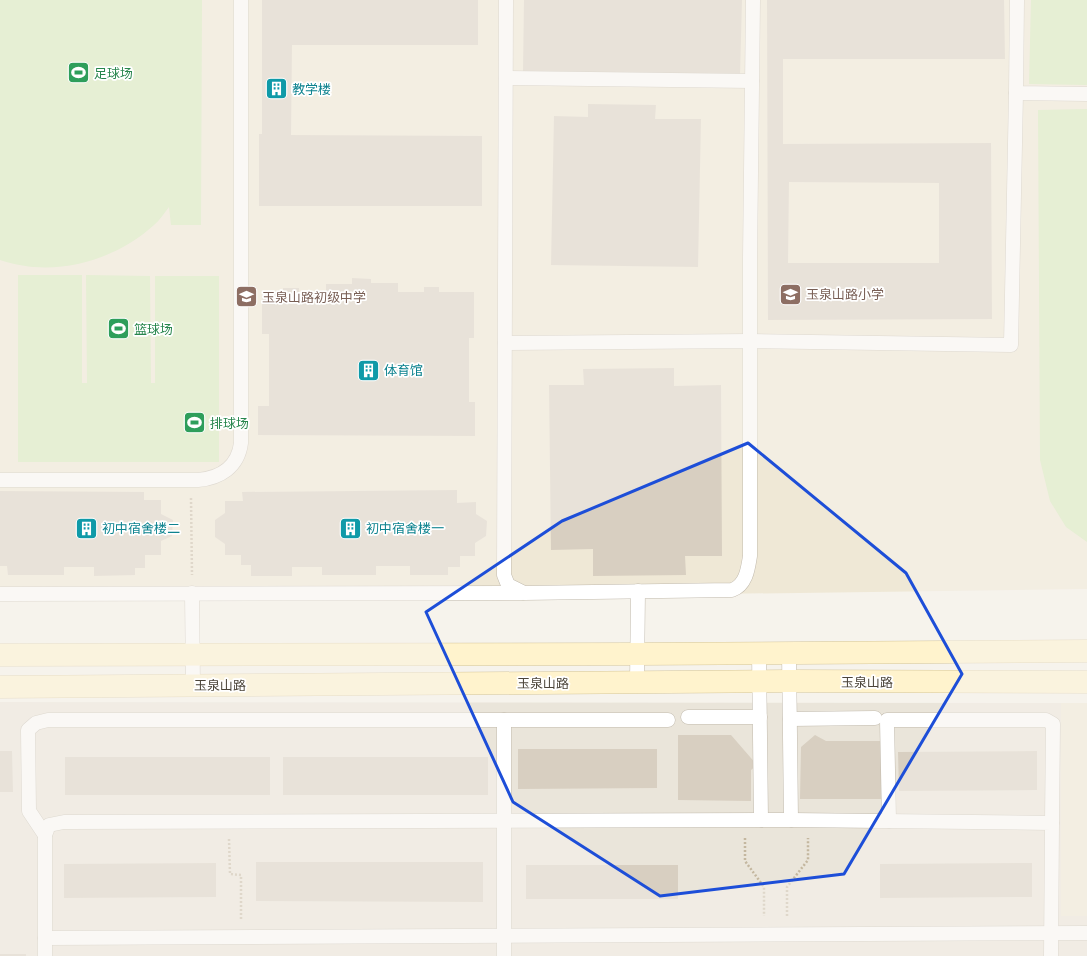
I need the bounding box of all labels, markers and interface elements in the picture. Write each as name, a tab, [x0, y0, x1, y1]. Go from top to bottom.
sports icon: 足球场	[65, 60, 91, 86]
place label: 足球场	[94, 66, 133, 81]
building icon: 教学楼	[264, 76, 290, 102]
place label: 教学楼	[292, 82, 331, 97]
school or university icon: 玉泉山路小学	[778, 281, 804, 307]
school or university icon: 玉泉山路初级中学	[234, 284, 260, 310]
place label: 玉泉山路小学	[806, 287, 884, 302]
place label: 玉泉山路初级中学	[262, 290, 366, 305]
sports icon: 篮球场	[105, 316, 131, 342]
place label: 篮球场	[134, 322, 173, 337]
building icon: 体育馆	[356, 357, 382, 383]
place label: 体育馆	[384, 363, 423, 378]
sports icon: 排球场	[181, 410, 207, 436]
place label: 排球场	[210, 416, 249, 431]
building icon: 初中宿舍楼二	[73, 515, 99, 541]
building icon: 初中宿舍楼一	[338, 515, 364, 541]
place label: 初中宿舍楼二	[102, 521, 180, 536]
place label: 初中宿舍楼一	[366, 521, 444, 536]
street label: 玉泉山路	[841, 675, 893, 690]
street label: 玉泉山路	[517, 676, 569, 691]
street label: 玉泉山路	[194, 678, 246, 693]

